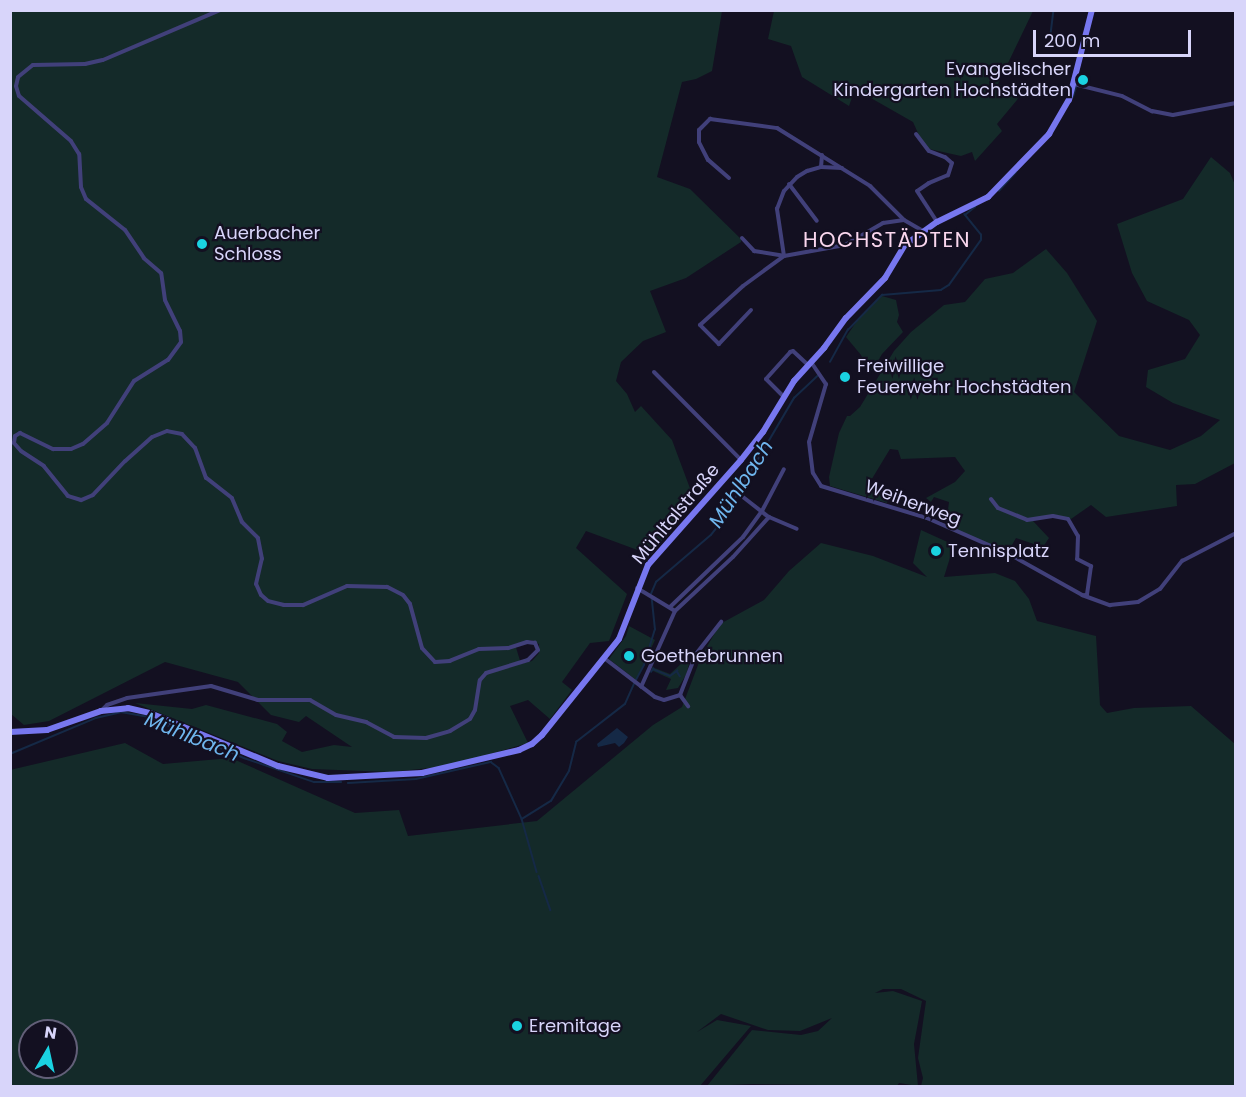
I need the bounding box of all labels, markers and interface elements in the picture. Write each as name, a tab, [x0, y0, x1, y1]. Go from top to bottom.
scale bar	[1036, 18, 1194, 56]
text: 200 m	[1044, 28, 1100, 53]
place label: Evangelischer Kindergarten Hochstädten	[833, 59, 1071, 101]
marker: Evangelischer Kindergarten Hochstädten	[1076, 73, 1090, 87]
place label: Auerbacher Schloss	[214, 223, 320, 266]
district label: HOCHSTÄDTEN	[803, 227, 971, 253]
marker: Auerbacher Schloss	[195, 237, 209, 251]
place label: Freiwillige Feuerwehr Hochstädten	[857, 356, 1072, 398]
marker: Freiwillige Feuerwehr Hochstädten	[838, 370, 852, 384]
water label: Mühlbach	[704, 436, 778, 532]
street label: Mühltalstraße	[628, 459, 724, 569]
street label: Weiherweg	[862, 476, 964, 530]
place label: Tennisplatz	[948, 540, 1049, 562]
marker: Tennisplatz	[929, 544, 943, 558]
place label: Goethebrunnen	[641, 645, 783, 667]
marker: Goethebrunnen	[622, 649, 636, 663]
water label: Mühlbach	[141, 707, 243, 767]
place label: Eremitage	[529, 1015, 621, 1037]
north arrow	[18, 1019, 78, 1079]
marker: Eremitage	[510, 1019, 524, 1033]
text: N	[43, 1020, 58, 1045]

